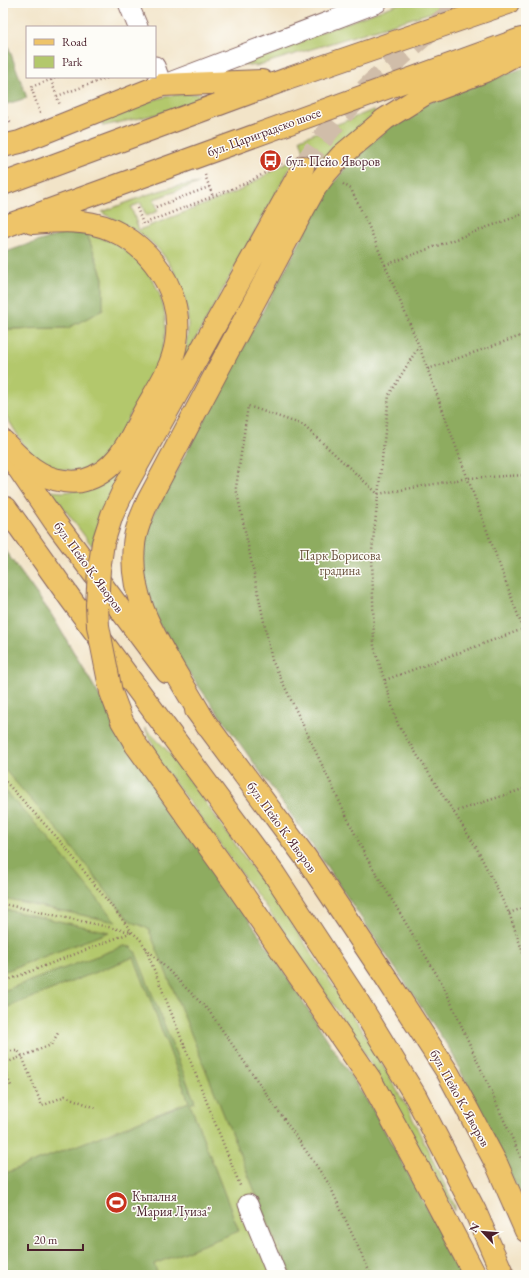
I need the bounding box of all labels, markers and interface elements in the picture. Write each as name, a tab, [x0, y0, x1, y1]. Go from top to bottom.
legend	[26, 26, 156, 78]
text: Road	[62, 34, 88, 50]
text: Park	[62, 54, 83, 70]
street label: бул. Цариградско шосе	[205, 104, 323, 160]
bus stop icon: бул. Пейо Яворов	[258, 148, 284, 174]
place label: бул. Пейо Яворов	[286, 153, 381, 170]
street label: бул. Пейо К. Яворов	[50, 518, 128, 616]
park label: Парк Борисова градина	[299, 547, 381, 579]
street label: бул. Пейо К. Яворов	[243, 778, 321, 876]
street label: бул. Пейо К. Яворов	[426, 1047, 494, 1150]
place label: Къпалня "Мария Луиза"	[132, 1188, 211, 1220]
sports icon: Къпалня "Мария Луиза"	[103, 1190, 129, 1216]
north arrow	[463, 1212, 503, 1252]
text: N	[466, 1220, 482, 1235]
scale bar	[28, 1226, 83, 1252]
text: 20 m	[34, 1232, 58, 1248]

